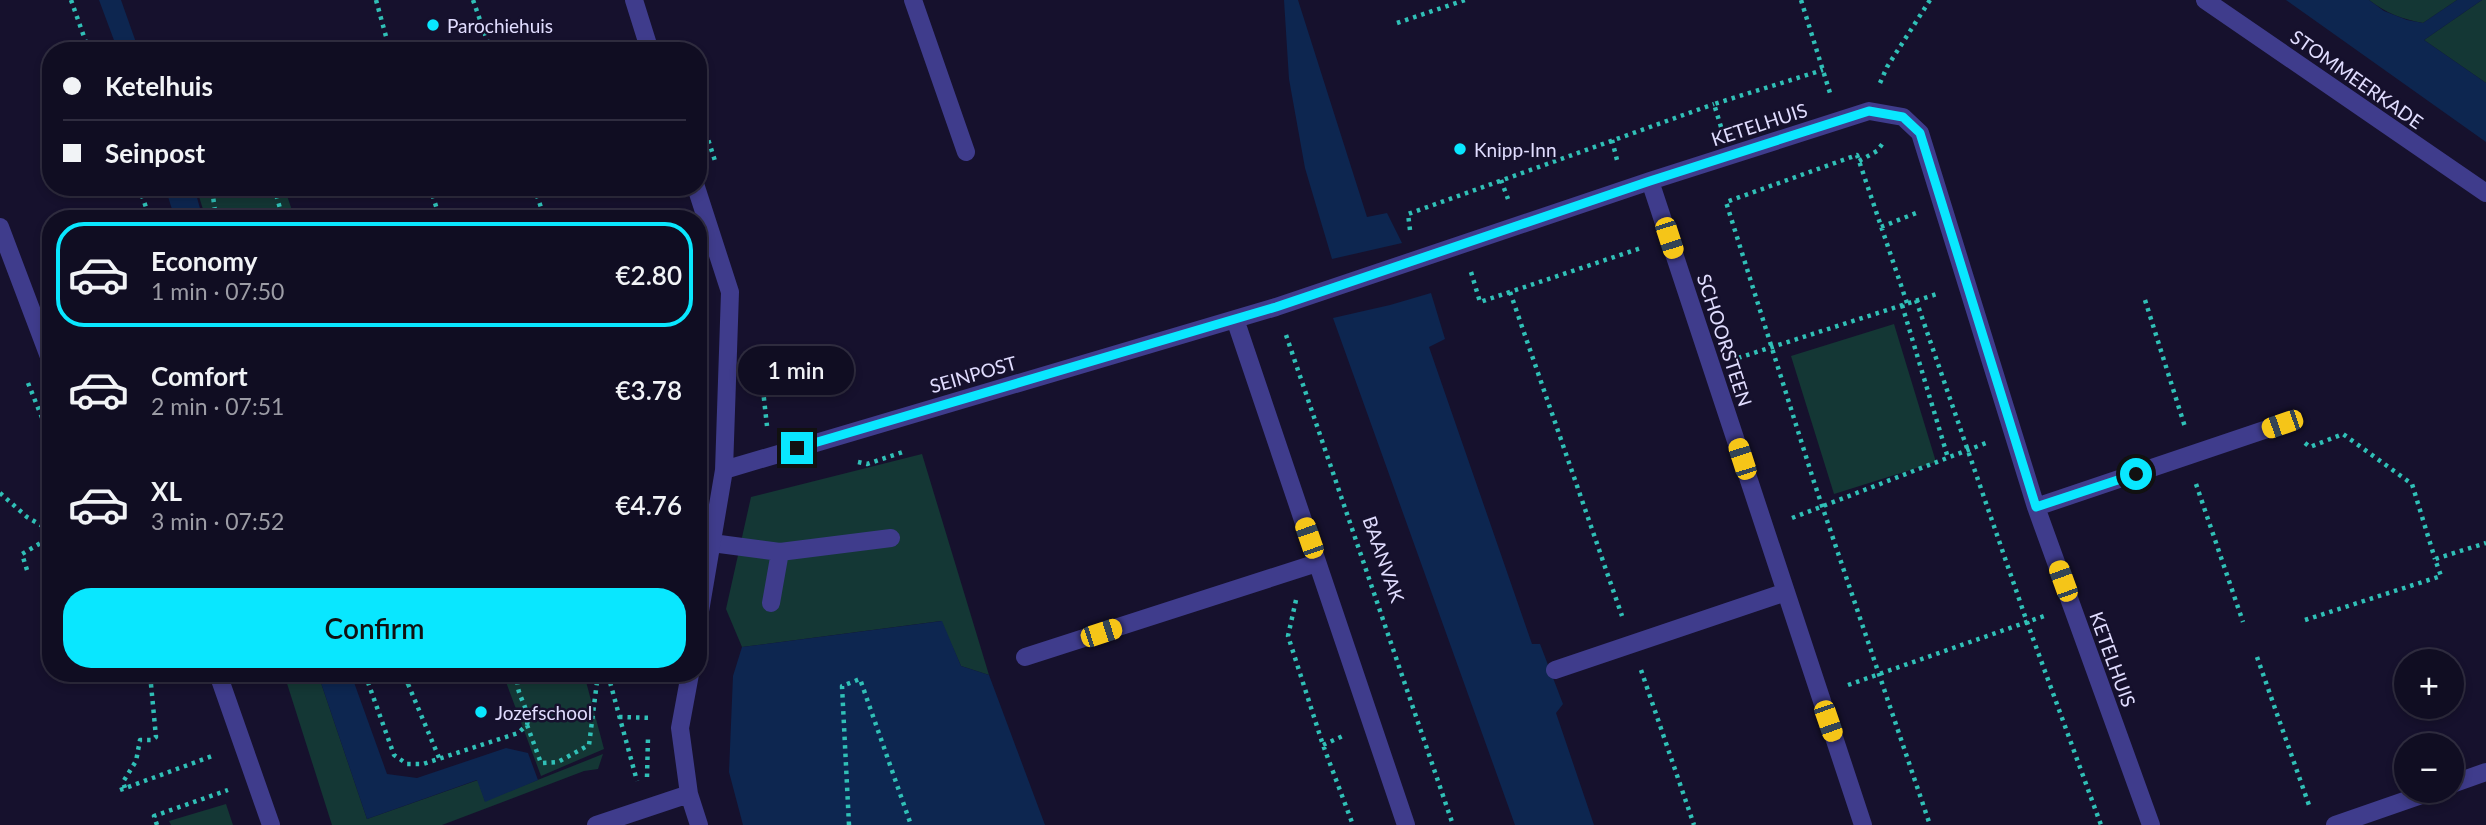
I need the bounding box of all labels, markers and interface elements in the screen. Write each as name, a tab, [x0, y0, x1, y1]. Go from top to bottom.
place label: Parochiehuis	[447, 14, 553, 37]
marker: Parochiehuis	[425, 17, 441, 33]
street label: STOMMEERKADE	[2286, 25, 2428, 133]
text: Ketelhuis	[105, 70, 213, 102]
street label: KETELHUIS	[1708, 98, 1810, 150]
text: Seinpost	[105, 137, 205, 169]
place label: Knipp-Inn	[1474, 138, 1557, 161]
marker: Knipp-Inn	[1452, 141, 1468, 157]
car	[1653, 215, 1686, 261]
icon: car	[67, 243, 130, 306]
text: Economy	[151, 245, 257, 277]
text: €2.80	[616, 259, 682, 291]
street label: SCHOORSTEEN	[1693, 271, 1757, 409]
text: 1 min · 07:50	[151, 277, 284, 305]
callout: 1 min	[739, 346, 855, 396]
street label: SEINPOST	[927, 351, 1019, 397]
text: 1 min	[768, 356, 824, 384]
icon: car	[67, 358, 130, 421]
text: Comfort	[151, 360, 248, 392]
text: €3.78	[616, 374, 682, 406]
text: 2 min · 07:51	[151, 392, 284, 420]
car	[2259, 407, 2306, 441]
route end	[781, 432, 813, 464]
car	[1726, 436, 1759, 482]
route start	[2120, 458, 2152, 490]
icon: car	[67, 473, 130, 536]
text: XL	[151, 475, 182, 507]
text: €4.76	[616, 489, 682, 521]
text: 3 min · 07:52	[151, 507, 284, 535]
street label: BAANVAK	[1359, 513, 1410, 605]
car	[1293, 515, 1326, 561]
car	[2046, 558, 2081, 604]
button: Confirm	[63, 588, 686, 668]
street label: KETELHUIS	[2085, 608, 2141, 710]
car	[1078, 617, 1125, 649]
map controls	[2394, 649, 2464, 803]
button: +	[2394, 649, 2464, 719]
car	[1812, 698, 1845, 744]
place label: Jozefschool	[495, 701, 592, 724]
marker: Jozefschool	[473, 704, 489, 720]
button: −	[2394, 733, 2464, 803]

